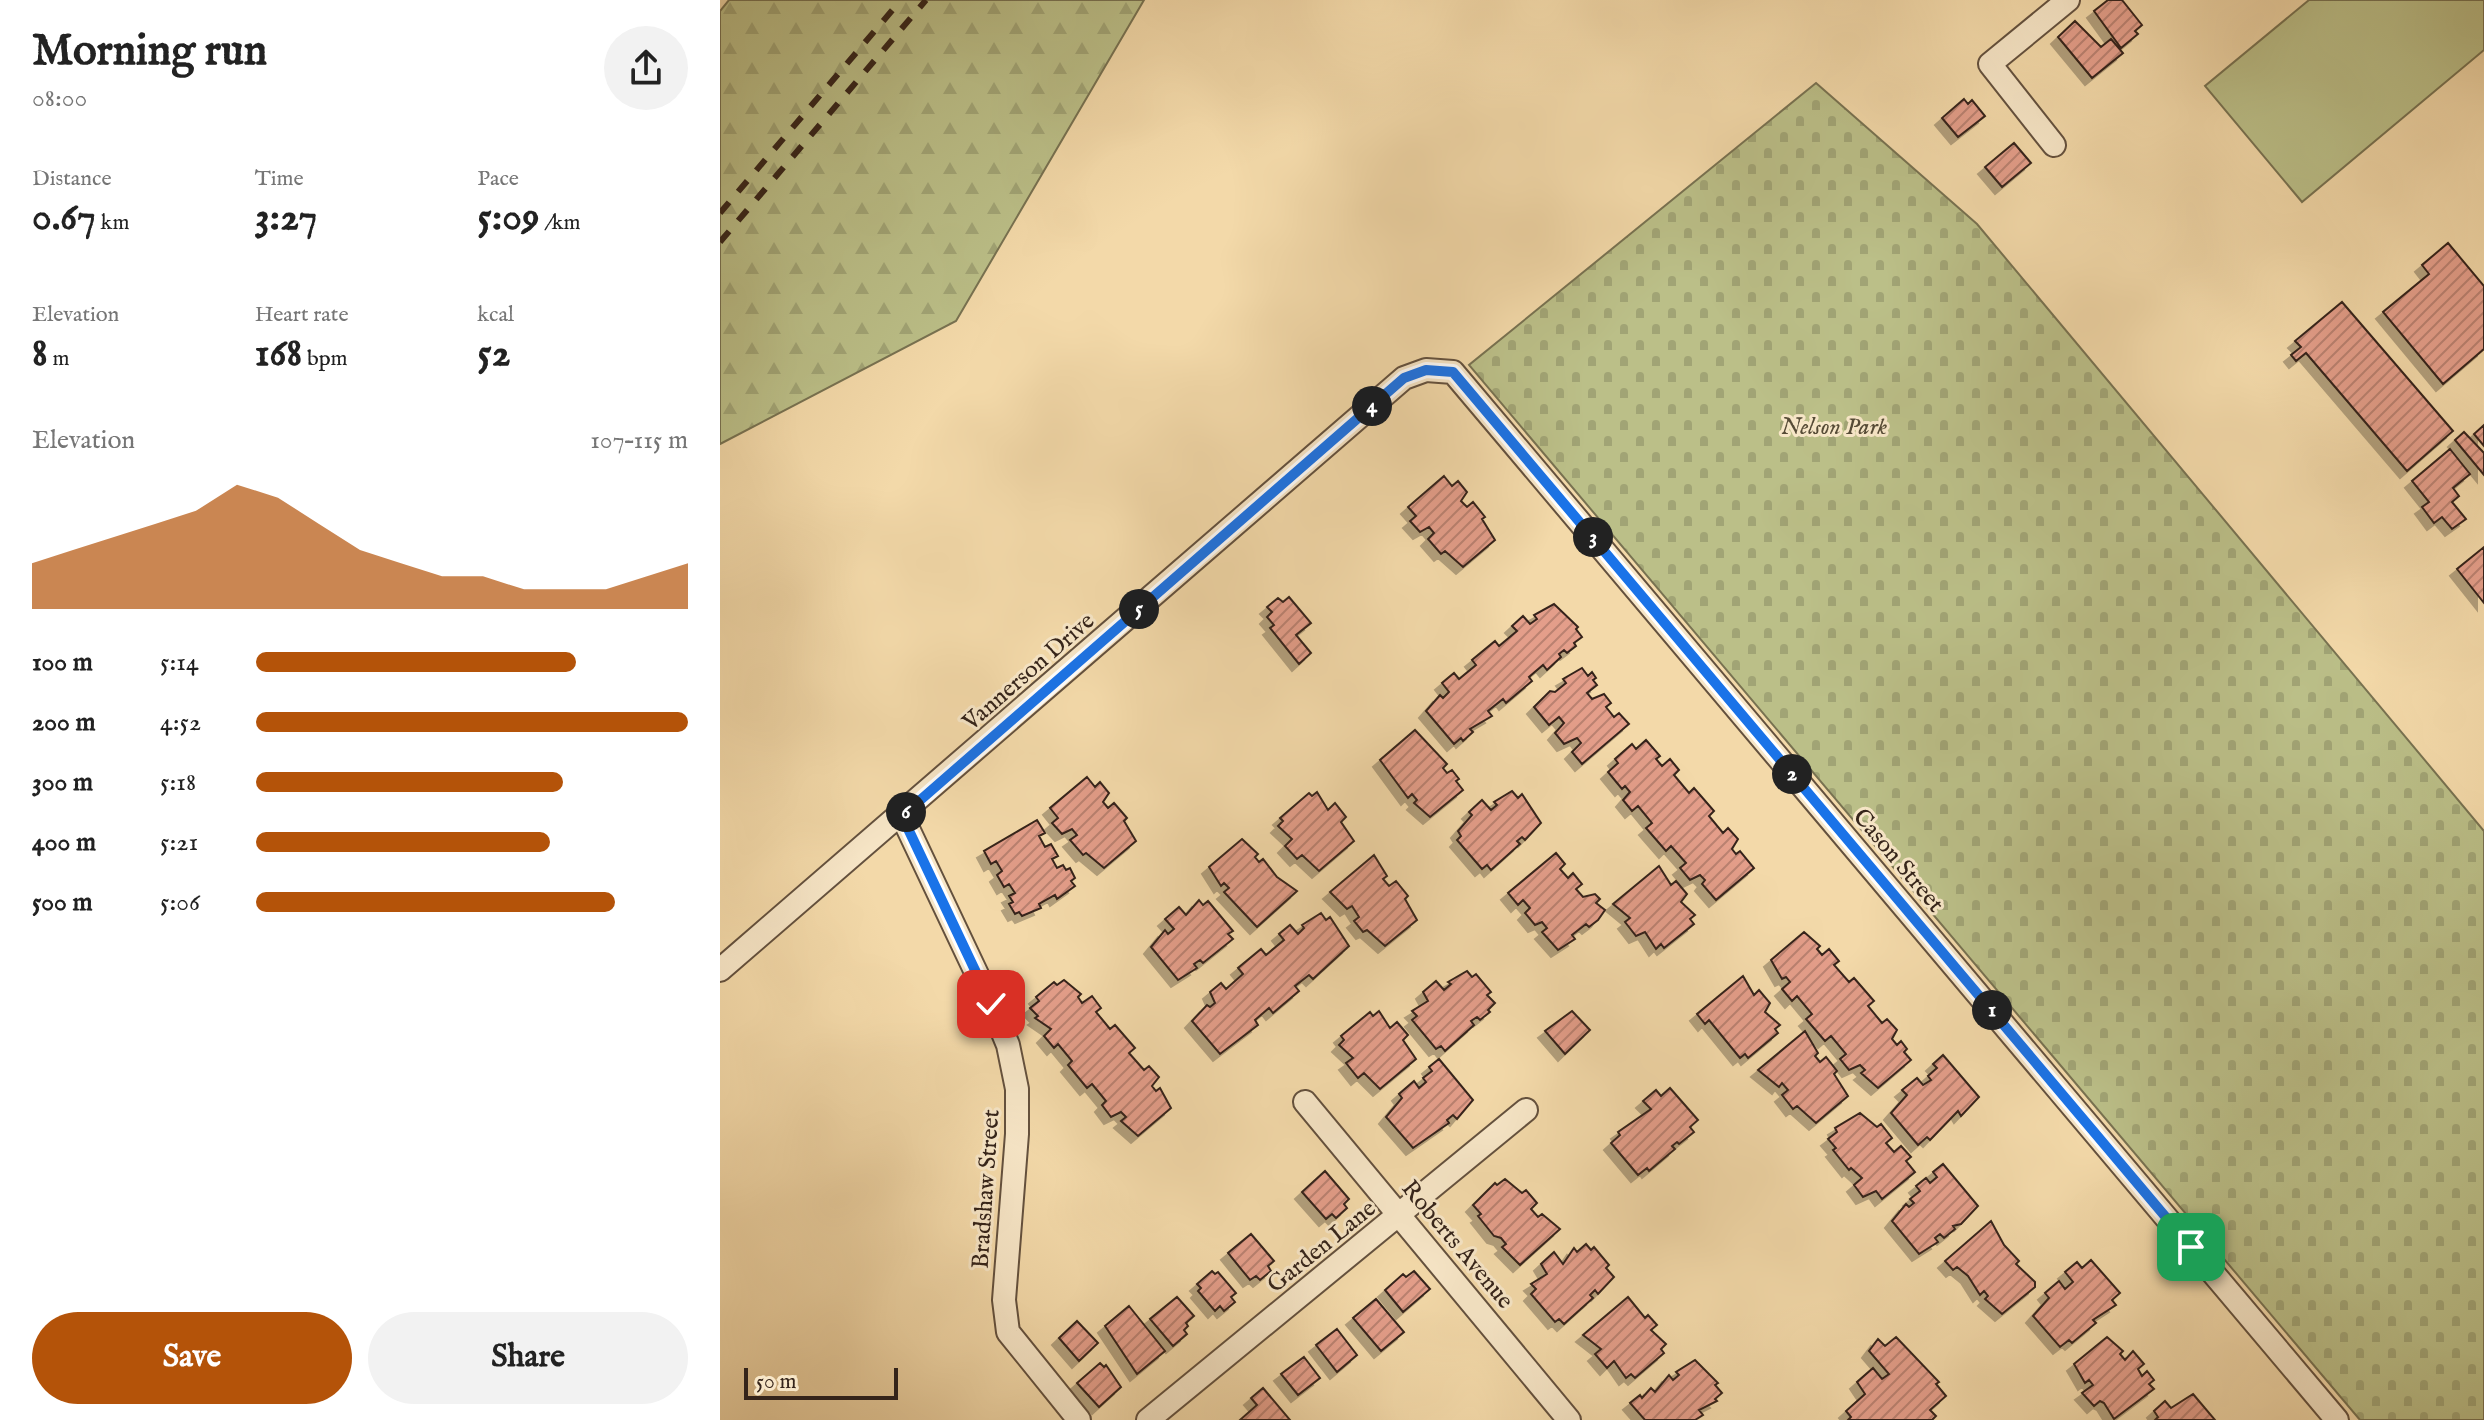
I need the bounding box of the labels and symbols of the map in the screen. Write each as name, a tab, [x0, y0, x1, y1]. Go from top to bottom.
pin: 4	[1352, 386, 1392, 426]
park label: Nelson Park	[1781, 412, 1888, 443]
pin: 3	[1573, 517, 1613, 557]
pin: 5	[1119, 589, 1159, 629]
street label: Vannerson Drive	[956, 606, 1101, 739]
pin: 2	[1772, 754, 1812, 794]
pin: 6	[886, 792, 926, 832]
street label: Cason Street	[1845, 803, 1950, 919]
pin	[957, 970, 1025, 1038]
pin: 1	[1972, 990, 2012, 1030]
street label: Bradshaw Street	[965, 1108, 1008, 1270]
street label: Roberts Avenue	[1394, 1174, 1520, 1316]
street label: Garden Lane	[1261, 1194, 1383, 1301]
pin	[2157, 1213, 2225, 1281]
scale bar	[744, 1364, 898, 1400]

